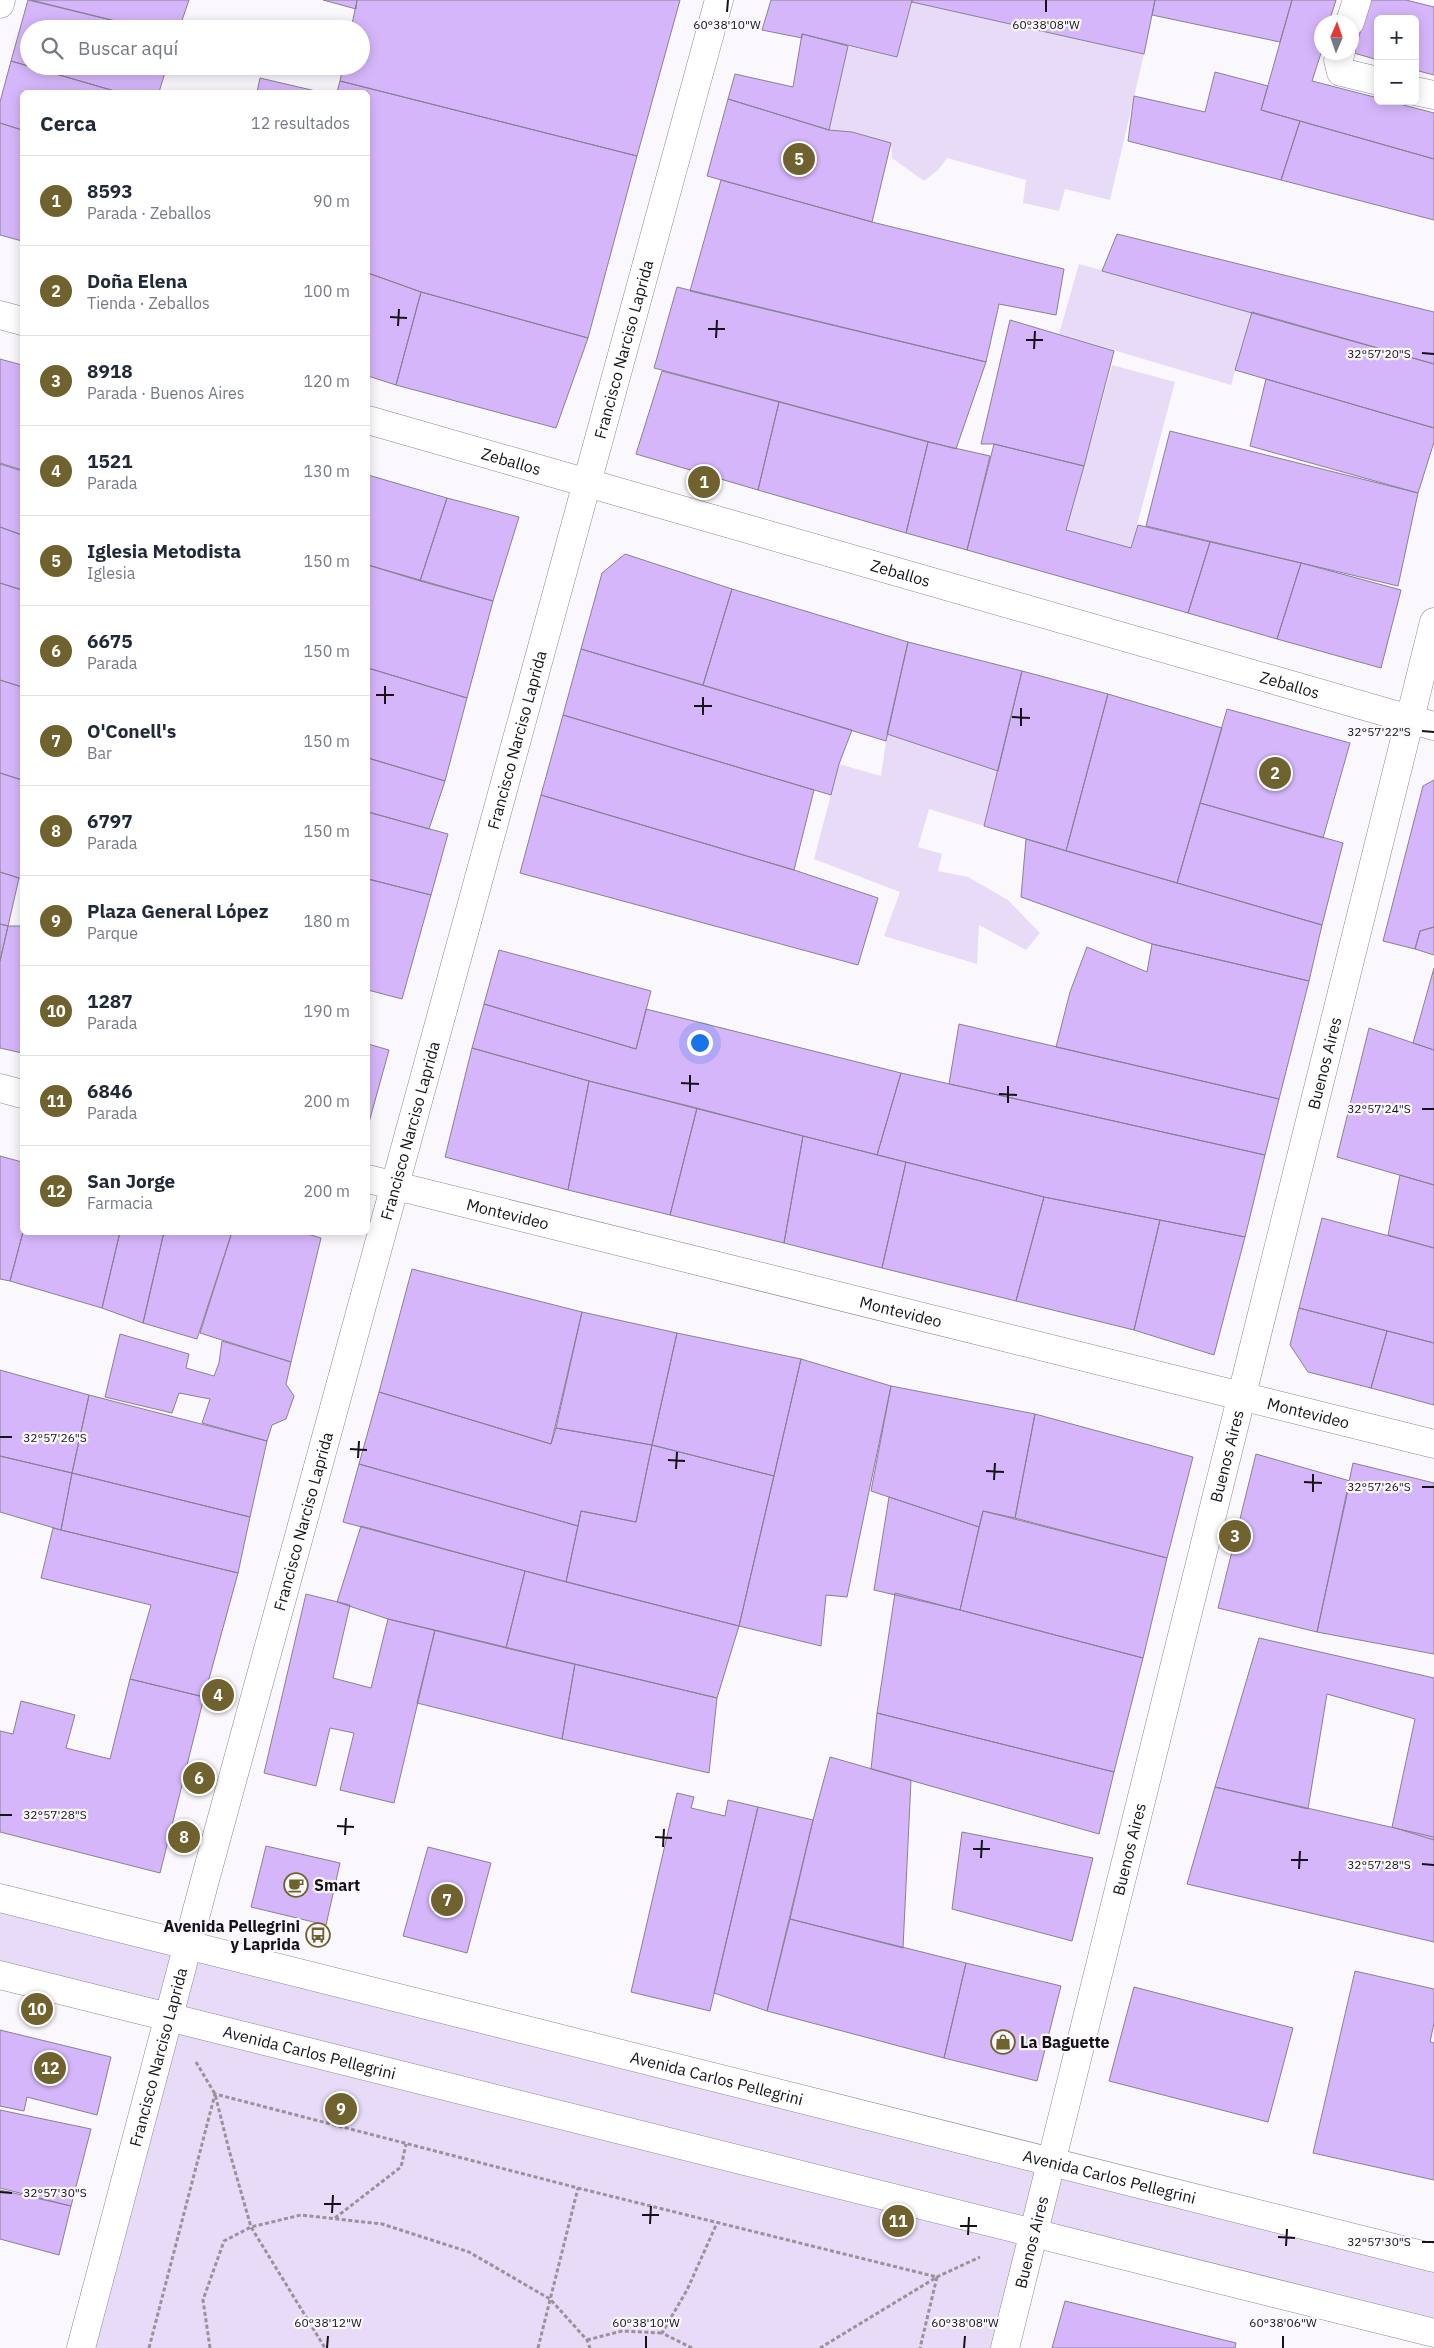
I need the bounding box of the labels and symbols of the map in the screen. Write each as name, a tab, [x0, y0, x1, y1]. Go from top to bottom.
north arrow	[1314, 15, 1359, 60]
text: 60°38'10"W	[693, 17, 761, 32]
text: 60°38'08"W	[1012, 17, 1080, 32]
pin: 5	[783, 140, 815, 178]
street label: Francisco Narciso Laprida	[590, 257, 658, 441]
text: 32°57'20"S	[1347, 346, 1411, 361]
street label: Zeballos	[479, 443, 543, 479]
pin: 1	[688, 463, 720, 501]
street label: Zeballos	[868, 555, 933, 591]
street label: Francisco Narciso Laprida	[483, 648, 551, 832]
street label: Zeballos	[1258, 667, 1322, 703]
text: 32°57'22"S	[1347, 724, 1411, 739]
pin: 2	[1259, 754, 1291, 792]
street label: Buenos Aires	[1303, 1015, 1345, 1111]
your location	[687, 1030, 713, 1056]
street label: Francisco Narciso Laprida	[376, 1039, 444, 1222]
text: 32°57'24"S	[1347, 1101, 1411, 1116]
street label: Montevideo	[464, 1194, 551, 1234]
street label: Montevideo	[858, 1292, 944, 1331]
street label: Montevideo	[1265, 1393, 1352, 1433]
street label: Buenos Aires	[1206, 1408, 1248, 1504]
street label: Francisco Narciso Laprida	[269, 1429, 337, 1613]
text: 32°57'26"S	[23, 1430, 87, 1445]
text: 32°57'26"S	[1347, 1479, 1411, 1494]
pin: 3	[1219, 1517, 1251, 1555]
pin: 4	[202, 1676, 234, 1714]
pin: 6	[183, 1759, 215, 1797]
street label: Buenos Aires	[1108, 1801, 1150, 1898]
text: 32°57'28"S	[23, 1807, 87, 1822]
pin: 8	[168, 1818, 200, 1856]
text: 32°57'28"S	[1347, 1857, 1411, 1872]
cafe icon: Smart	[283, 1872, 309, 1898]
place label: Smart	[314, 1875, 360, 1895]
pin: 7	[431, 1881, 463, 1919]
place label: Avenida Pellegrini y Laprida	[164, 1916, 300, 1954]
bus stop icon: Avenida Pellegrini y Laprida	[305, 1922, 331, 1948]
street label: Francisco Narciso Laprida	[125, 1965, 192, 2149]
pin: 10	[21, 1990, 53, 2028]
street label: Avenida Carlos Pellegrini	[221, 2021, 398, 2083]
shop icon: La Baguette	[990, 2029, 1016, 2055]
place label: La Baguette	[1020, 2032, 1110, 2052]
street label: Avenida Carlos Pellegrini	[628, 2047, 805, 2109]
pin: 12	[34, 2049, 66, 2087]
pin: 9	[325, 2090, 357, 2128]
street label: Avenida Carlos Pellegrini	[1021, 2145, 1198, 2208]
text: 32°57'30"S	[23, 2185, 87, 2200]
street label: Buenos Aires	[1010, 2194, 1052, 2291]
pin: 11	[882, 2202, 914, 2240]
text: 32°57'30"S	[1347, 2234, 1411, 2249]
text: 60°38'12"W	[294, 2315, 362, 2330]
text: 60°38'10"W	[612, 2315, 680, 2330]
text: 60°38'08"W	[931, 2315, 999, 2330]
text: 60°38'06"W	[1249, 2315, 1317, 2330]

